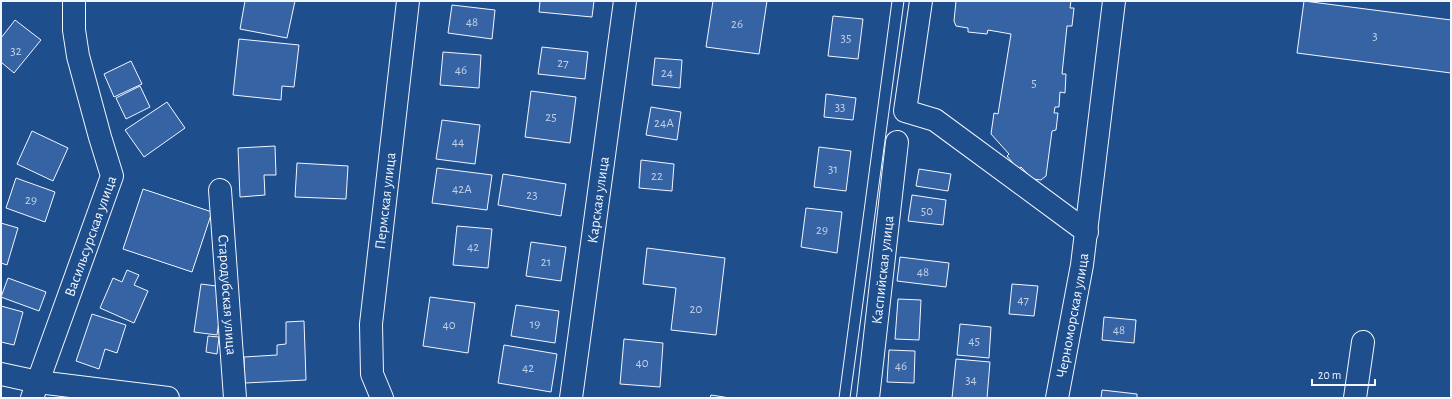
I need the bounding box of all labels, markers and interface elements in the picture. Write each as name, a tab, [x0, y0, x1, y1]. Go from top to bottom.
house number: 48	[466, 16, 478, 29]
house number: 26	[731, 18, 743, 31]
house number: 3	[1372, 30, 1378, 43]
house number: 35	[841, 32, 851, 45]
house number: 32	[10, 45, 22, 58]
house number: 27	[557, 57, 569, 70]
house number: 46	[455, 64, 467, 77]
house number: 24	[661, 67, 673, 80]
house number: 5	[1031, 77, 1037, 90]
house number: 33	[835, 101, 845, 114]
house number: 25	[545, 111, 557, 124]
house number: 24А	[654, 117, 674, 130]
house number: 44	[452, 136, 464, 149]
street label: Пермская улица	[372, 151, 398, 250]
street label: Карская улица	[585, 155, 611, 244]
house number: 31	[828, 163, 838, 176]
house number: 22	[651, 170, 663, 183]
street label: Васильсурская улица	[62, 174, 119, 298]
house number: 42А	[452, 183, 472, 196]
house number: 23	[526, 189, 538, 202]
house number: 29	[25, 194, 37, 207]
house number: 50	[921, 205, 933, 218]
street label: Каспийская улица	[869, 215, 896, 325]
house number: 29	[816, 224, 828, 237]
street label: Стародубская улица	[216, 234, 239, 356]
house number: 42	[467, 241, 479, 254]
street label: Черноморская улица	[1053, 252, 1091, 379]
house number: 21	[541, 256, 551, 269]
house number: 48	[917, 266, 929, 279]
house number: 47	[1017, 294, 1029, 307]
house number: 20	[690, 303, 703, 316]
house number: 19	[530, 318, 540, 331]
house number: 40	[442, 319, 456, 332]
house number: 48	[1113, 324, 1125, 337]
house number: 45	[968, 335, 980, 348]
house number: 40	[635, 357, 649, 370]
house number: 46	[895, 360, 907, 373]
scale bar	[1312, 361, 1375, 387]
house number: 42	[522, 362, 534, 375]
text: 20 m	[1318, 369, 1341, 381]
house number: 34	[965, 374, 977, 387]

